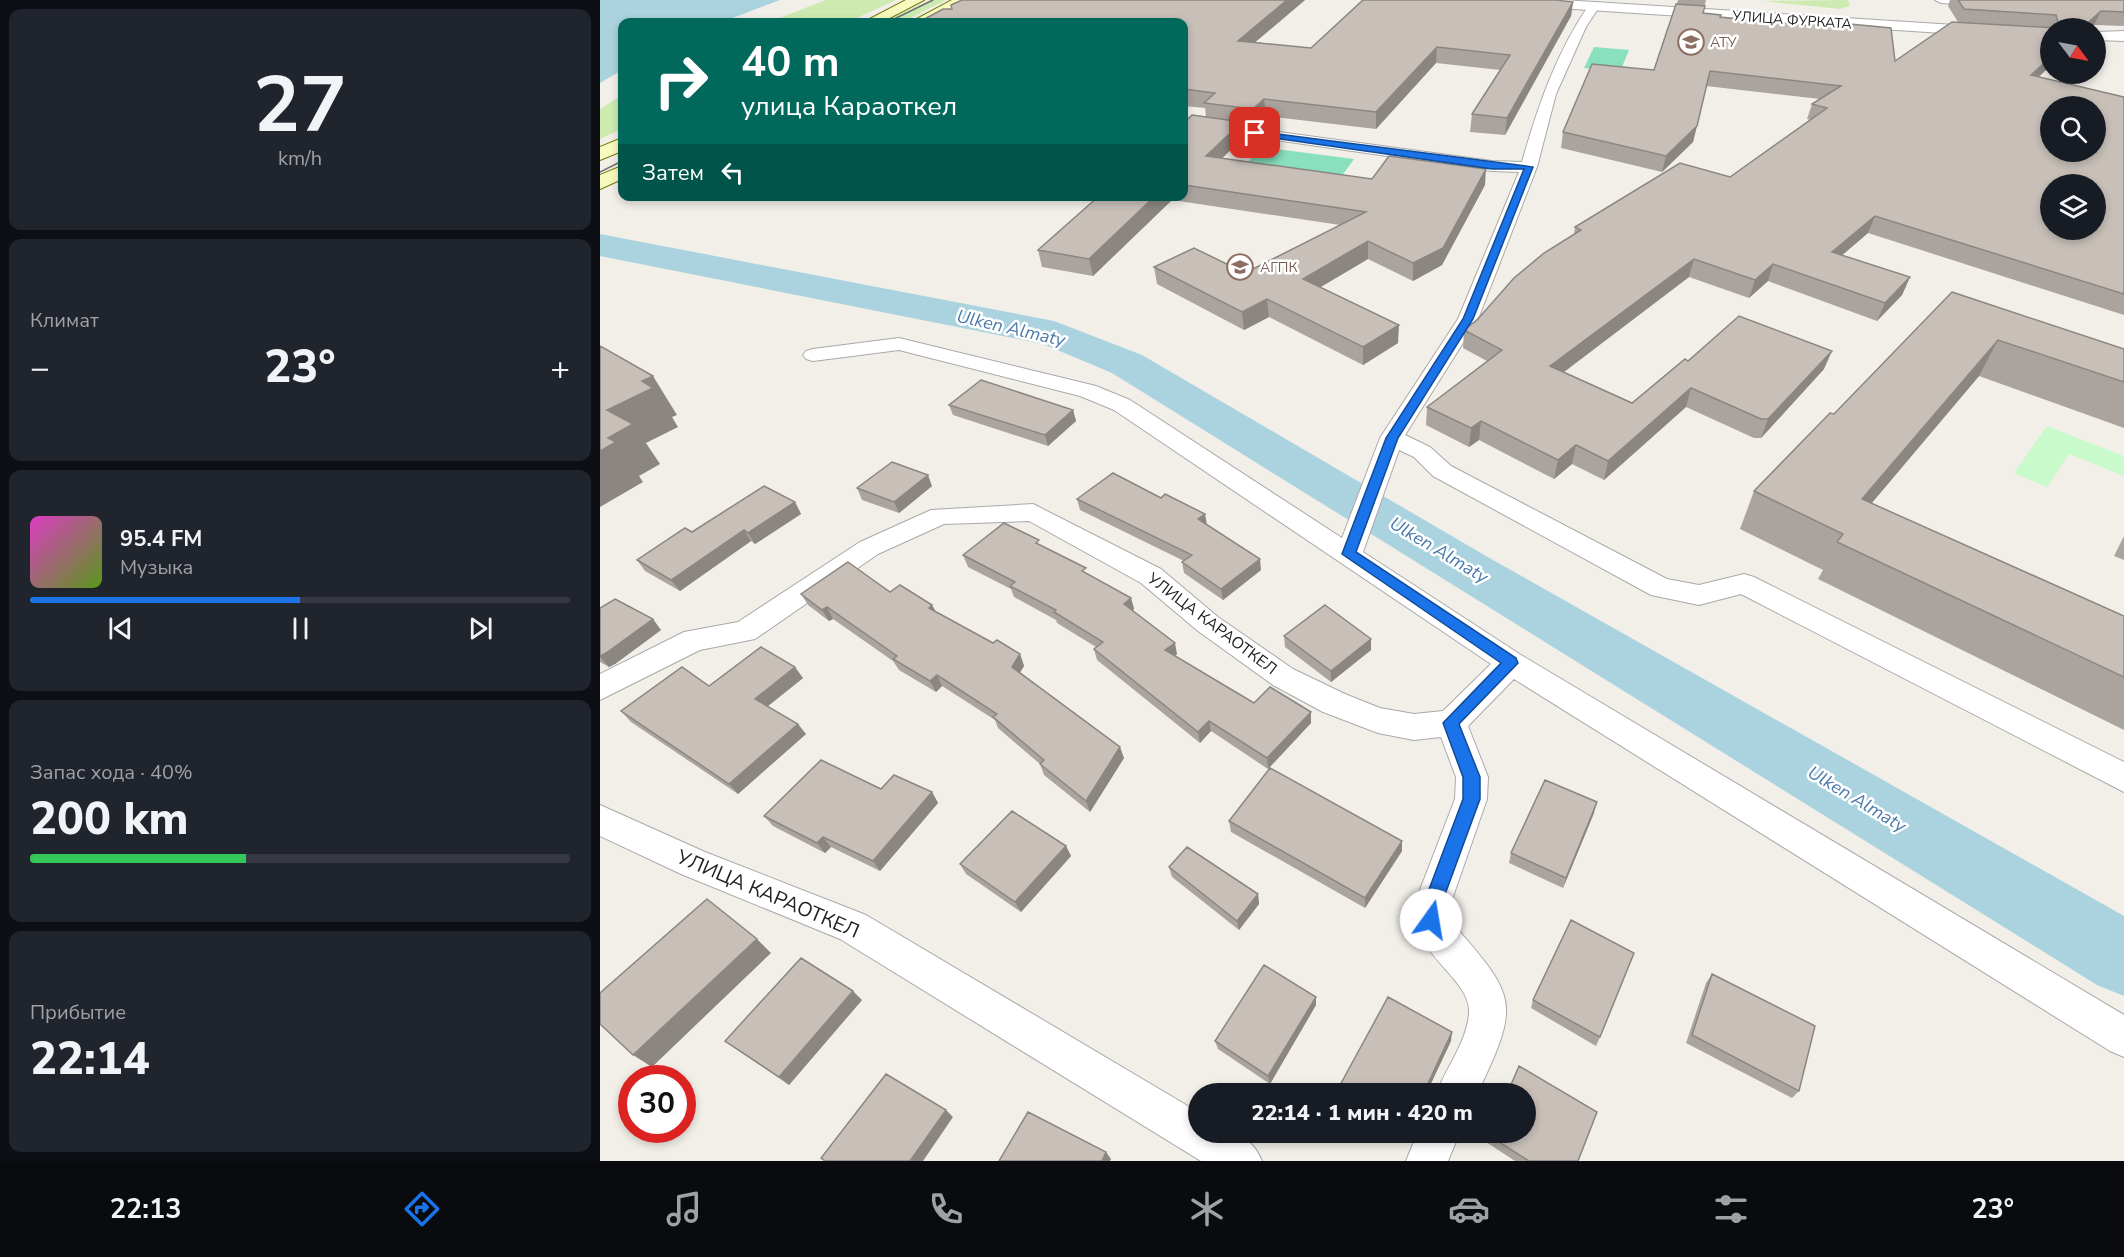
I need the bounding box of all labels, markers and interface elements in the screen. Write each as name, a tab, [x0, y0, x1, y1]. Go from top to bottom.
street label: УЛИЦА ФУРКАТА	[1731, 6, 1852, 34]
north arrow	[2040, 18, 2106, 84]
map controls	[2040, 18, 2106, 240]
school or university icon: АТУ	[1676, 27, 1706, 57]
place label: АТУ	[1710, 33, 1737, 52]
text: 40 m	[741, 34, 840, 91]
icon: right	[642, 42, 720, 120]
text: 27	[253, 52, 347, 159]
text: улица Караоткел	[741, 88, 957, 125]
button: search	[2040, 96, 2106, 162]
pin	[1229, 107, 1280, 158]
icon: arrive	[1238, 116, 1271, 149]
text: km/h	[278, 145, 322, 172]
icon: left	[716, 156, 749, 189]
text: Затем	[642, 158, 704, 188]
button: layers	[2040, 174, 2106, 240]
school or university icon: АГПК	[1225, 252, 1255, 282]
place label: АГПК	[1260, 258, 1297, 277]
water label: Ulken Almaty	[954, 304, 1068, 352]
text: Климат	[30, 307, 99, 334]
text: 23°	[264, 337, 336, 398]
text: −	[30, 346, 50, 391]
text: +	[550, 346, 570, 391]
water label: Ulken Almaty	[1385, 511, 1493, 589]
text: 95.4 FM	[120, 524, 202, 554]
text: Музыка	[120, 554, 193, 581]
street label: УЛИЦА КАРАОТКЕЛ	[1142, 567, 1281, 680]
icon: previous	[104, 612, 137, 645]
icon: pause	[284, 612, 317, 645]
icon: next	[464, 612, 497, 645]
text: Запас хода · 40%	[30, 759, 193, 786]
water label: Ulken Almaty	[1803, 760, 1911, 838]
text: 200 km	[30, 789, 189, 850]
street label: УЛИЦА КАРАОТКЕЛ	[672, 843, 864, 945]
position arrow	[1399, 888, 1463, 952]
text: Прибытие	[30, 999, 126, 1026]
text: 22:14	[30, 1029, 150, 1090]
speed limit sign: 30	[618, 1065, 696, 1143]
text: 22:14 · 1 мин · 420 m	[1251, 1098, 1473, 1128]
icon: directions	[401, 1188, 443, 1230]
icon: music	[663, 1188, 705, 1230]
icon: phone	[925, 1188, 967, 1230]
icon: climate	[1186, 1188, 1228, 1230]
icon: car	[1448, 1188, 1490, 1230]
icon: filters	[1710, 1188, 1752, 1230]
text: 22:13	[110, 1191, 181, 1228]
text: 23°	[1971, 1191, 2014, 1228]

